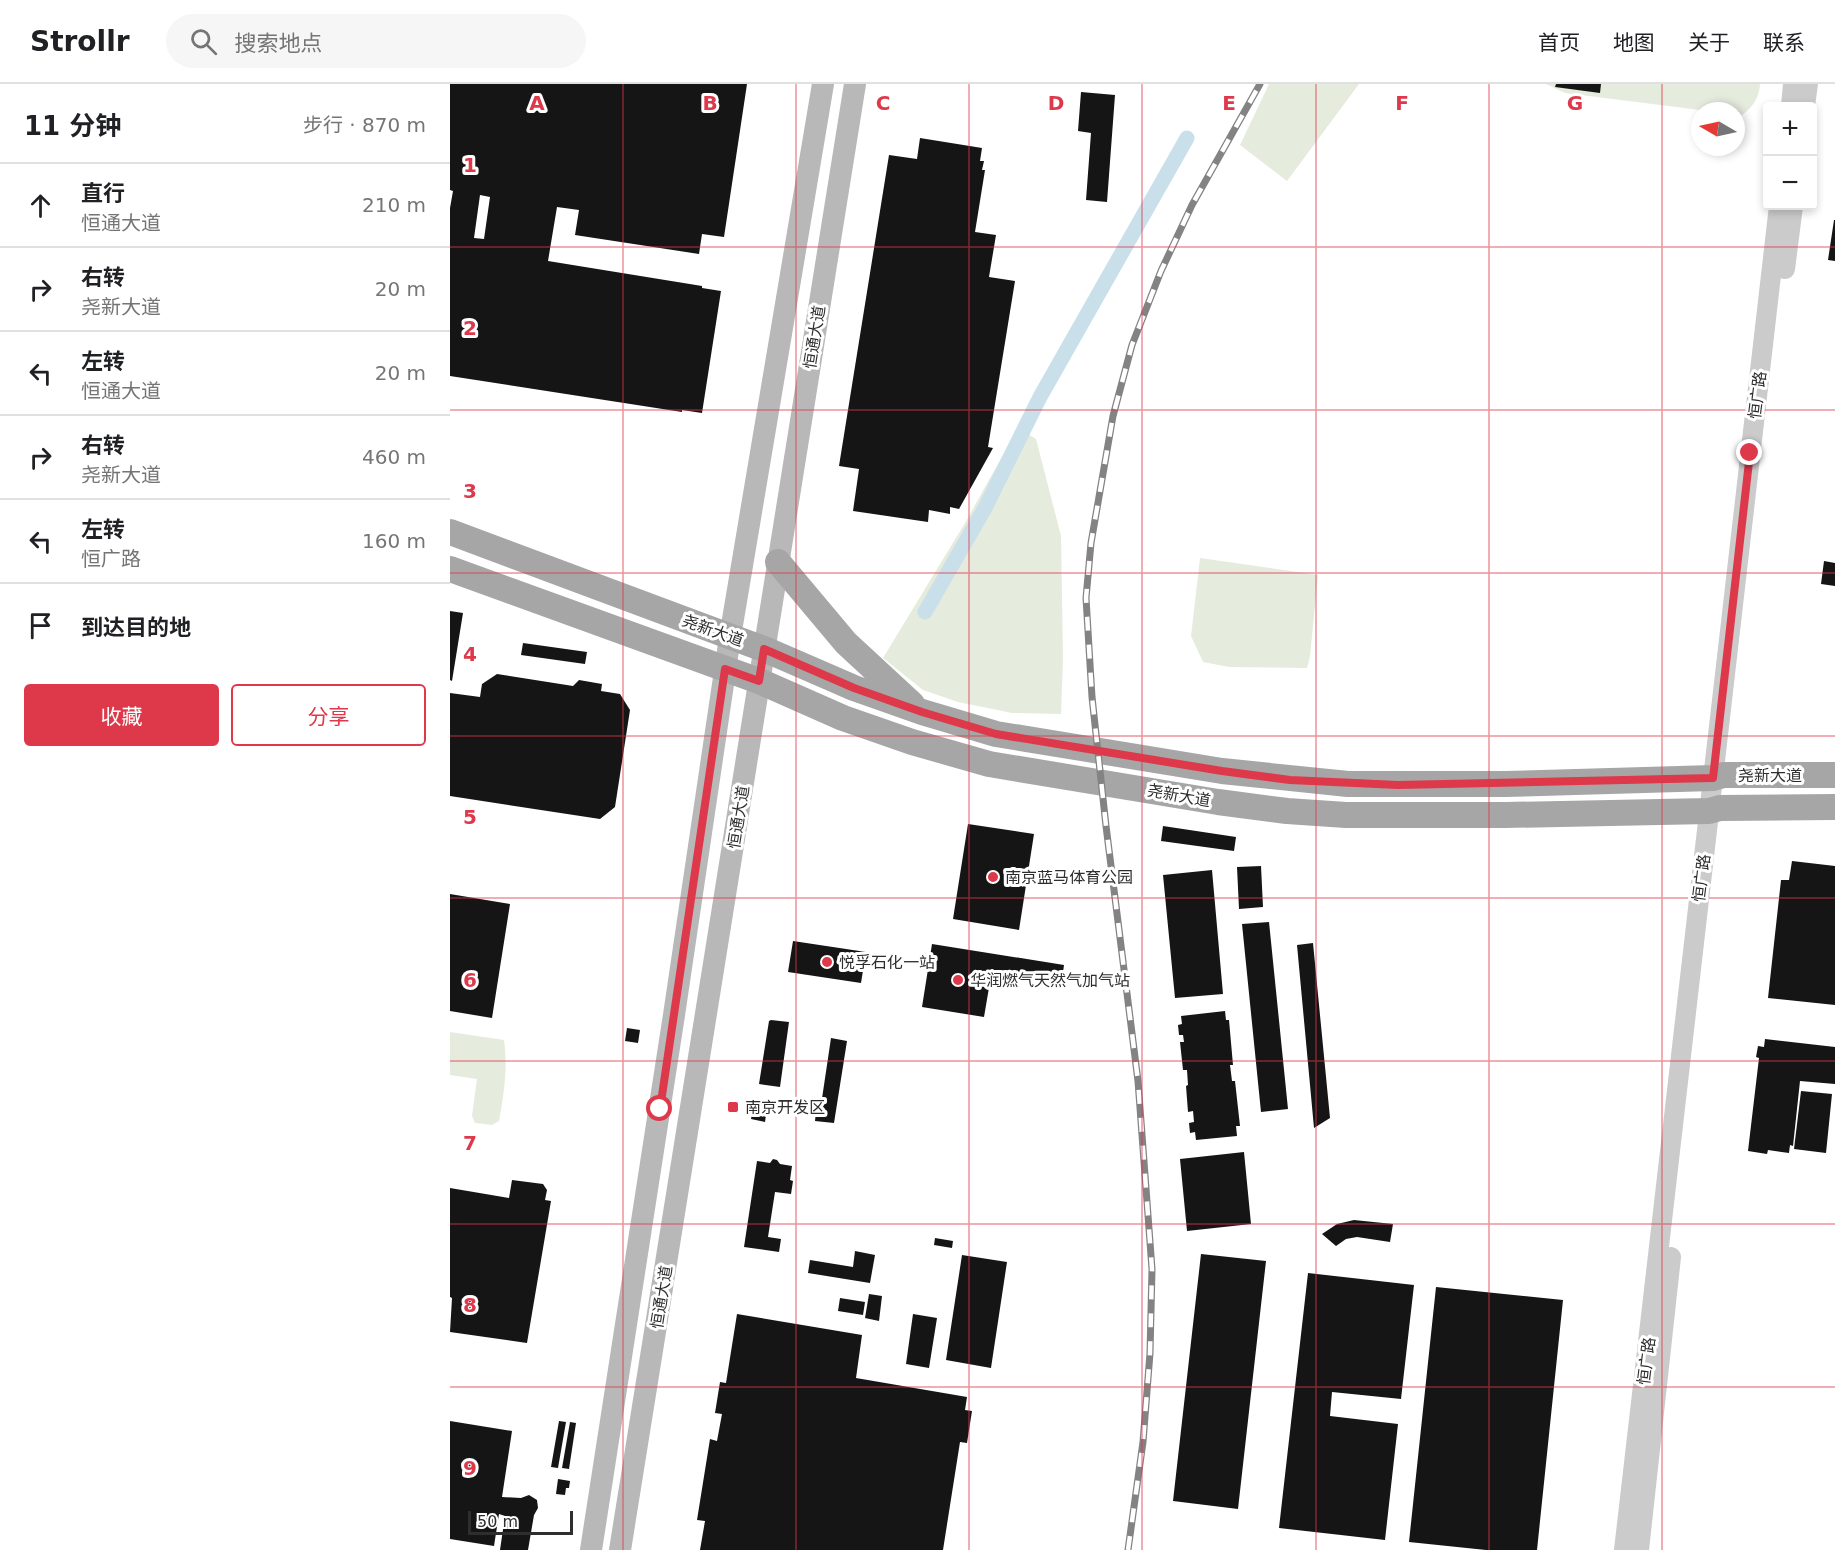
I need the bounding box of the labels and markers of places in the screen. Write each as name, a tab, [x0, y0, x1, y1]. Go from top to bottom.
place label: 南京蓝马体育公园	[1005, 868, 1133, 887]
marker: 南京蓝马体育公园	[986, 870, 1000, 884]
place label: 悦孚石化一站	[839, 953, 935, 972]
marker: 悦孚石化一站	[820, 955, 834, 969]
place label: 华润燃气天然气加气站	[970, 971, 1130, 990]
marker: 华润燃气天然气加气站	[951, 973, 965, 987]
place label: 南京开发区	[745, 1098, 825, 1117]
marker: 南京开发区	[726, 1100, 740, 1114]

